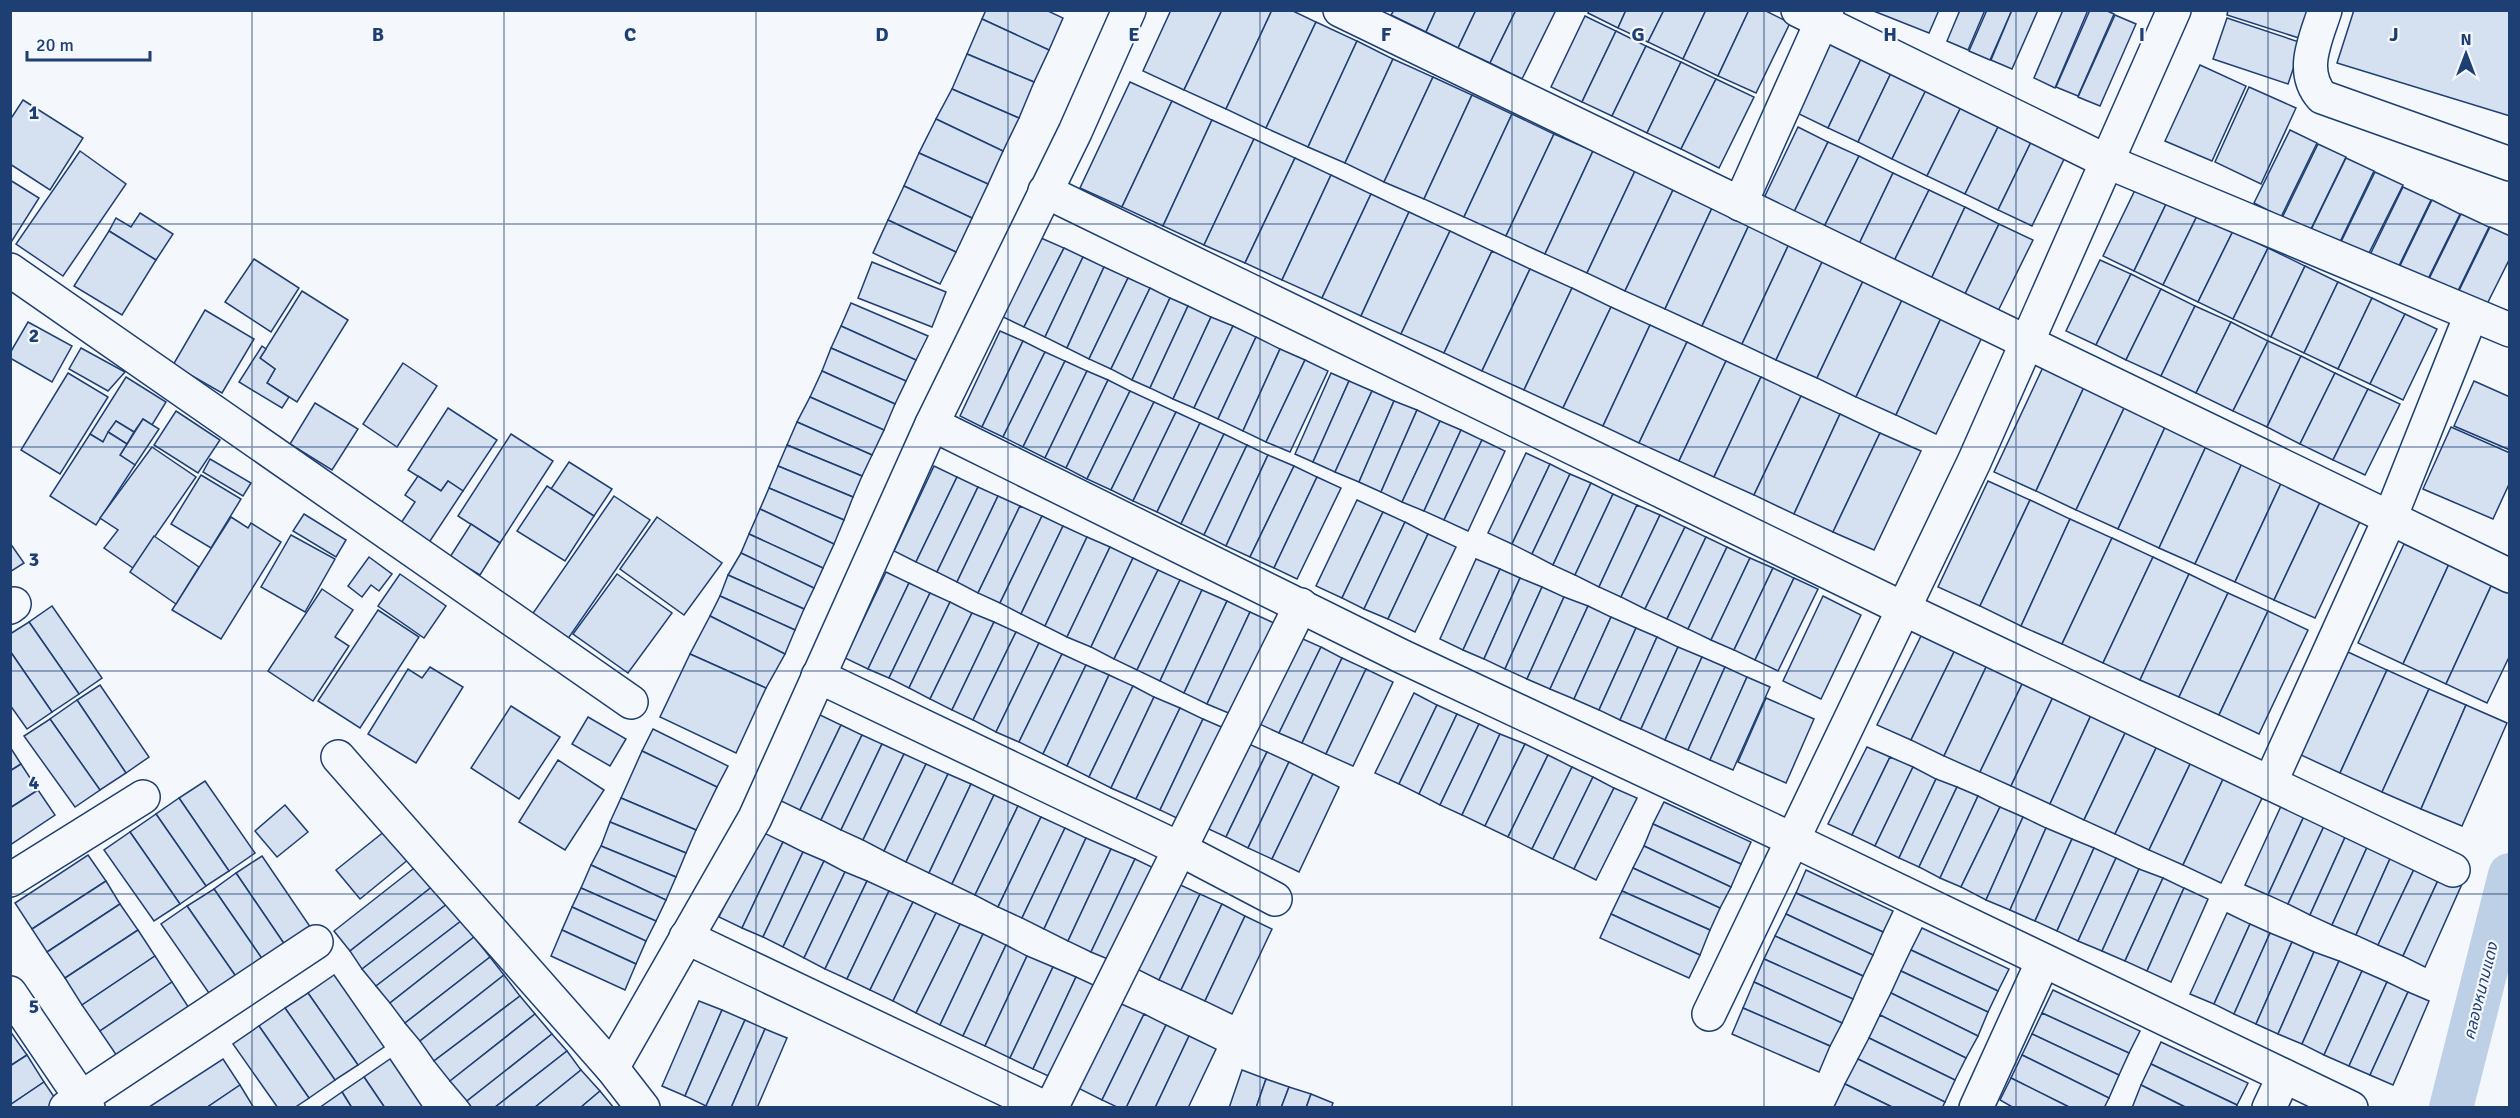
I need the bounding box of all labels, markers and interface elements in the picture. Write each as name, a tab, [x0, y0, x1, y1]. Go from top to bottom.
text: B	[372, 22, 384, 47]
text: C	[624, 22, 636, 47]
text: D	[875, 22, 889, 47]
text: E	[1128, 22, 1140, 47]
text: F	[1381, 22, 1392, 47]
text: G	[1631, 22, 1645, 47]
text: H	[1883, 22, 1897, 47]
text: I	[2139, 22, 2145, 47]
text: J	[2389, 22, 2399, 47]
scale bar	[27, 24, 150, 62]
north arrow	[2436, 24, 2496, 84]
text: N	[2460, 30, 2472, 50]
text: 20 m	[36, 34, 74, 56]
text: 1	[29, 100, 40, 125]
text: 2	[29, 323, 39, 348]
text: 3	[29, 547, 39, 572]
text: 4	[29, 770, 40, 795]
water label: คลองหนามแดง	[2459, 939, 2503, 1042]
text: 5	[29, 994, 39, 1019]

